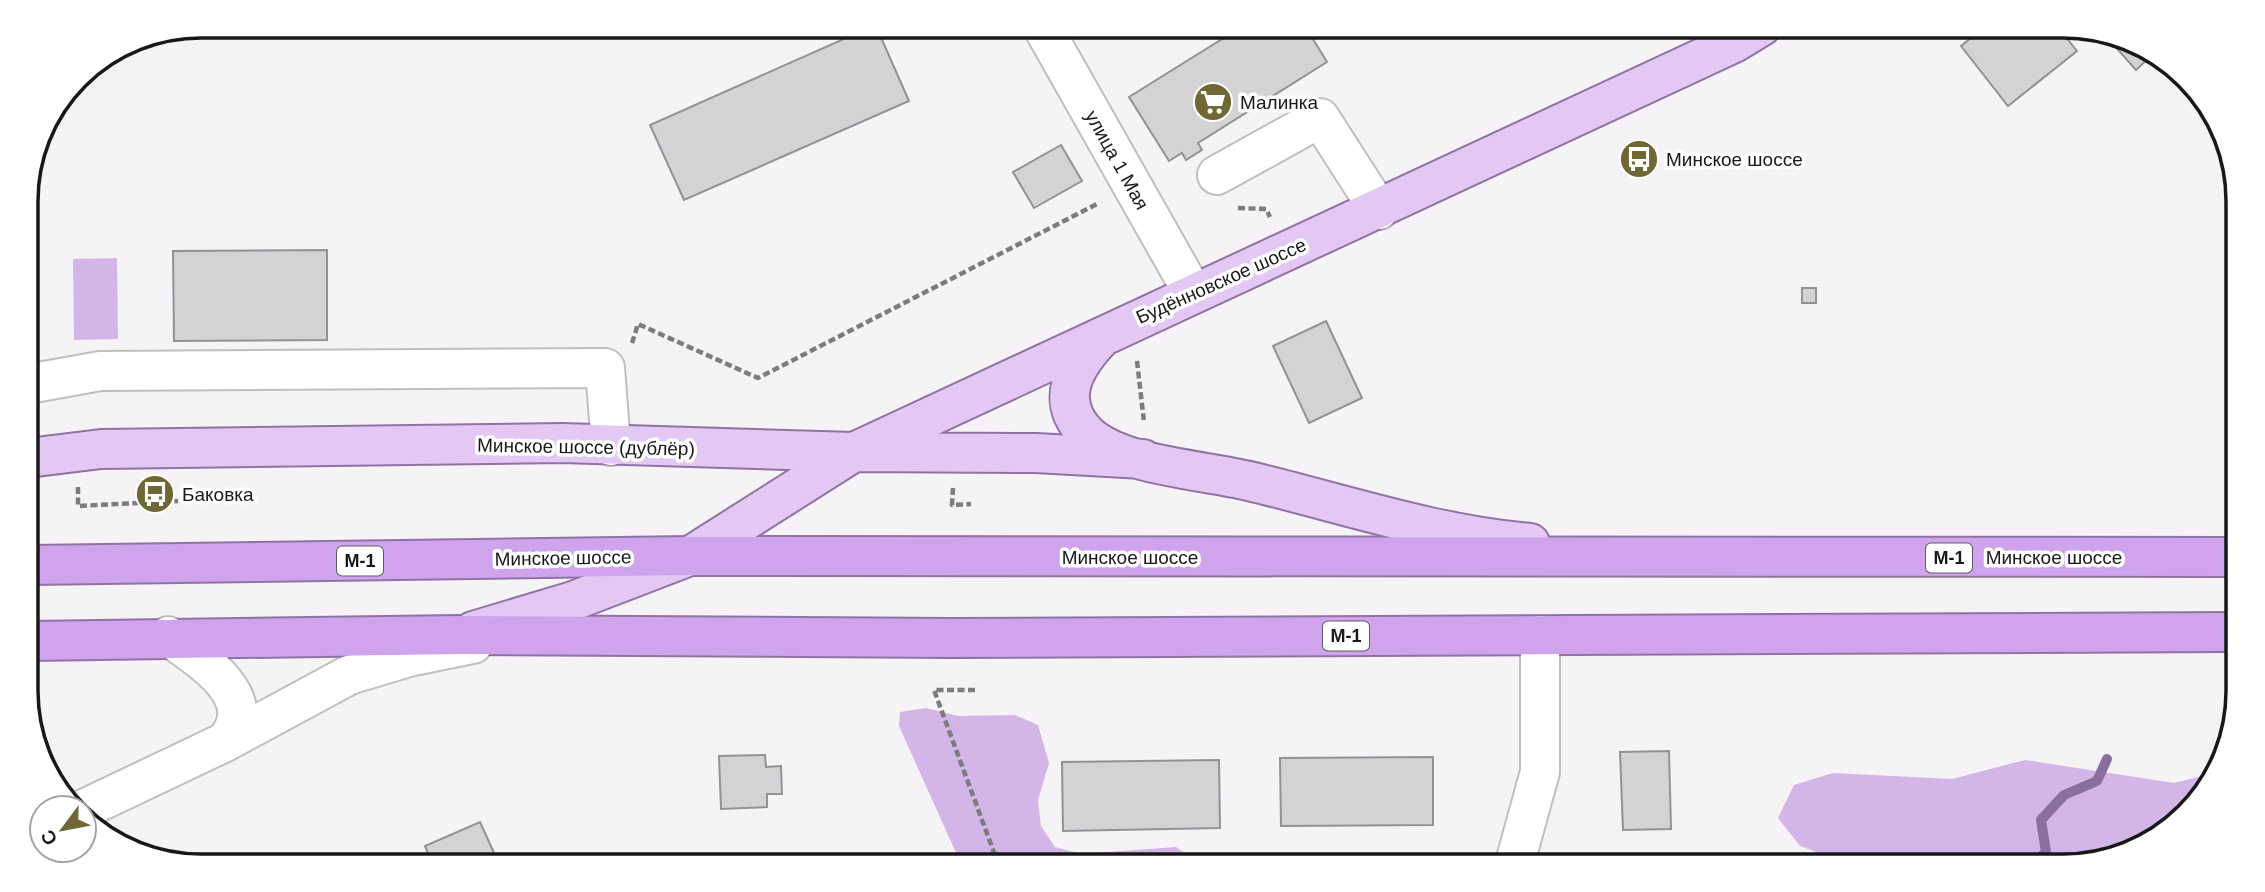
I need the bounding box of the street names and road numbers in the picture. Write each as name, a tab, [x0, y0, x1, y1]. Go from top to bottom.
street label: улица 1 Мая	[1081, 107, 1153, 213]
street label: Будённовское шоссе	[1133, 234, 1309, 328]
street label: Минское шоссе (дублёр)	[477, 435, 695, 459]
road number: М-1	[1926, 544, 1972, 572]
road number: М-1	[337, 546, 383, 576]
street label: Минское шоссе	[494, 546, 632, 570]
street label: Минское шоссе	[1062, 547, 1198, 568]
street label: Минское шоссе	[1986, 547, 2122, 568]
road number: М-1	[1323, 622, 1369, 650]

